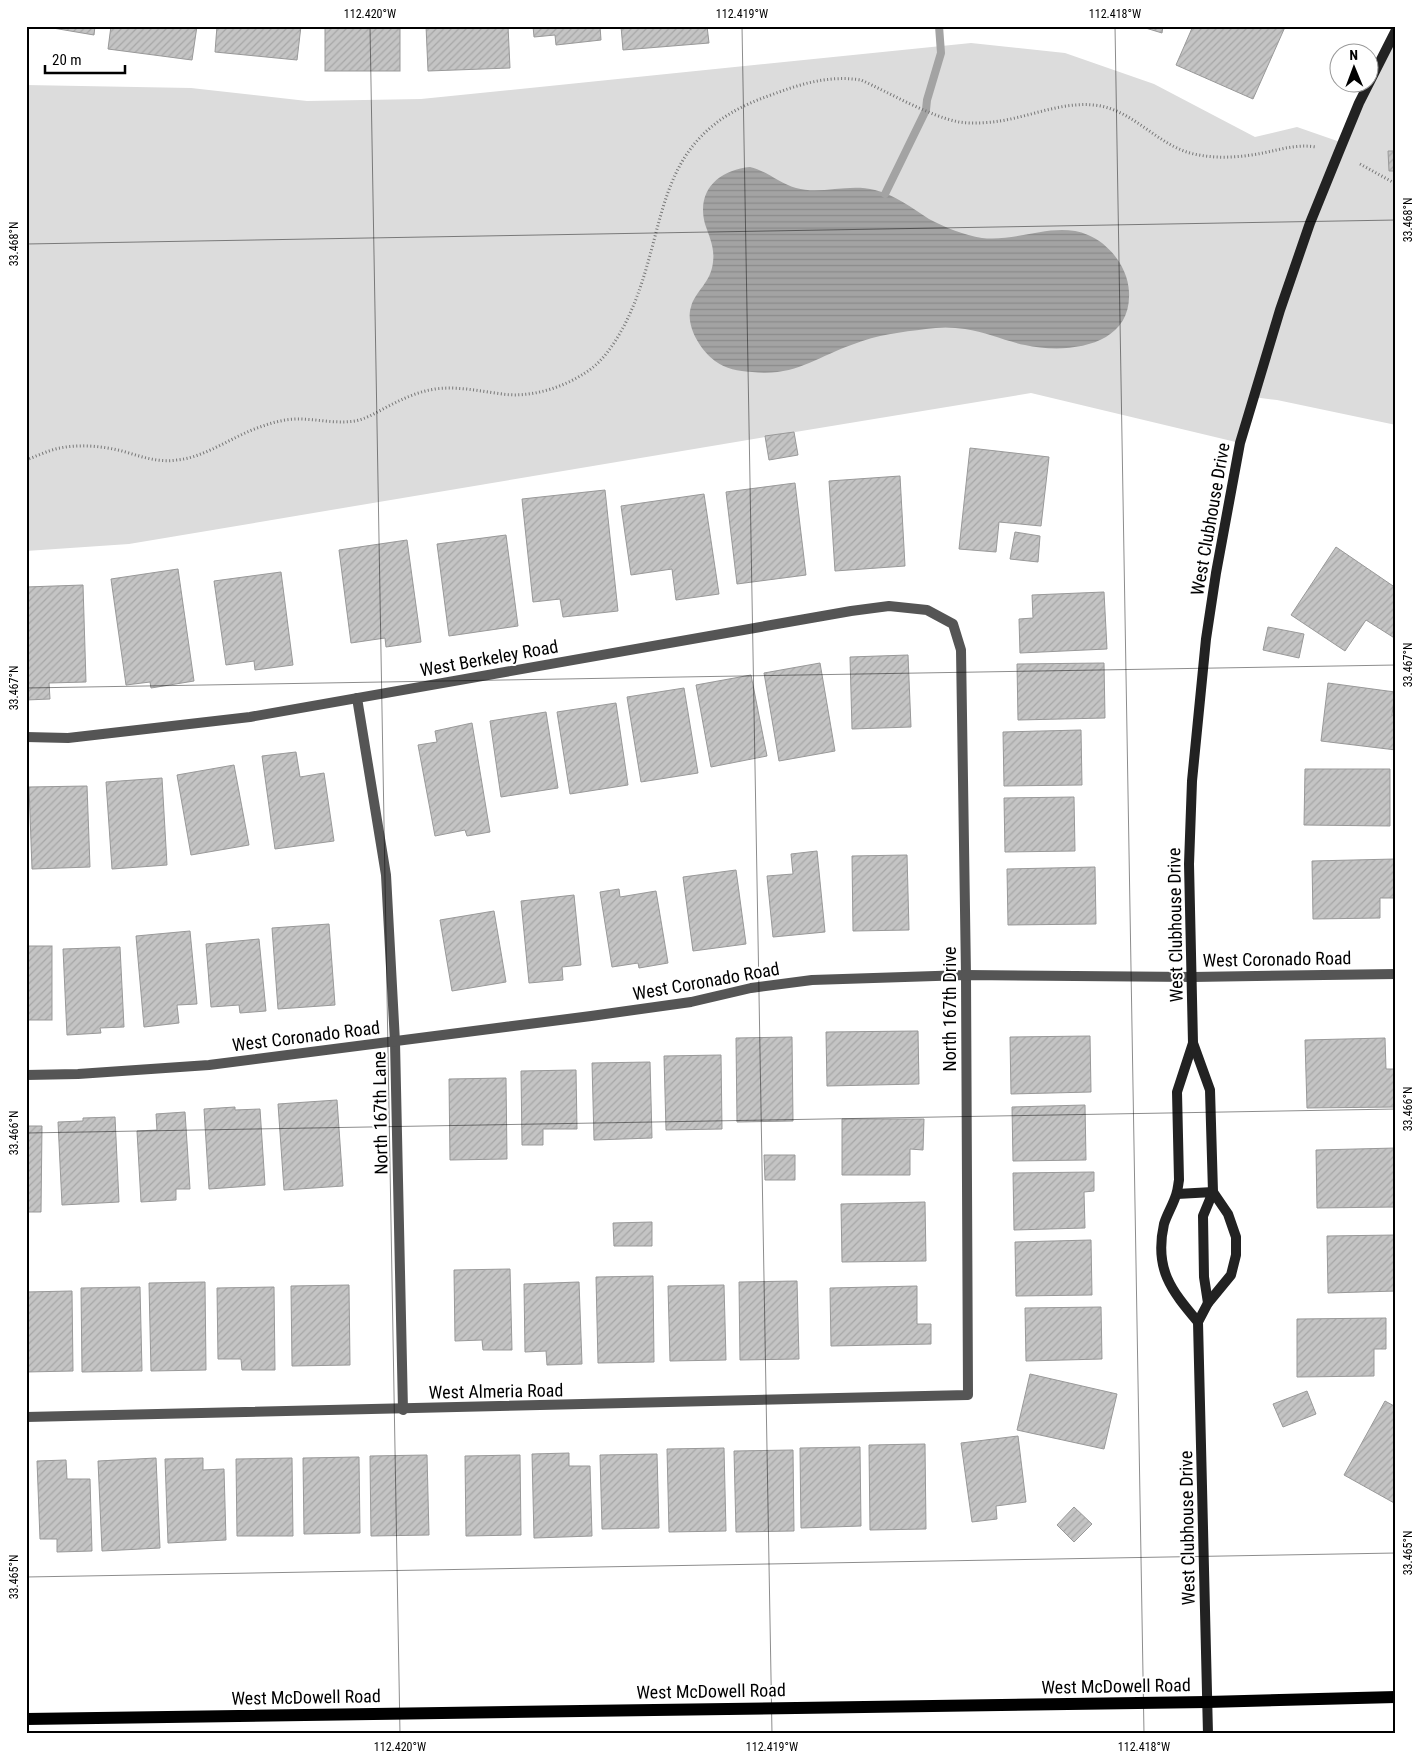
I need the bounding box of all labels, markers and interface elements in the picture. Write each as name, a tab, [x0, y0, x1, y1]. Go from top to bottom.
text: 112.420°W	[344, 7, 396, 21]
text: 112.419°W	[716, 7, 768, 21]
text: 112.418°W	[1089, 7, 1141, 21]
scale bar	[45, 42, 125, 74]
north arrow	[1330, 42, 1380, 92]
text: N	[1349, 47, 1358, 63]
text: 20 m	[52, 51, 82, 69]
text: 33.468°N	[1401, 198, 1415, 242]
text: 33.468°N	[7, 222, 21, 266]
street label: West Clubhouse Drive	[1186, 441, 1234, 597]
street label: West Berkeley Road	[418, 636, 560, 680]
text: 33.467°N	[1401, 643, 1415, 687]
text: 33.467°N	[7, 666, 21, 710]
street label: West Clubhouse Drive	[1163, 848, 1187, 1002]
street label: North 167th Drive	[939, 947, 960, 1071]
street label: West Coronado Road	[1202, 947, 1352, 971]
street label: West Coronado Road	[631, 958, 781, 1004]
street label: West Coronado Road	[231, 1017, 381, 1055]
street label: North 167th Lane	[368, 1051, 392, 1175]
text: 33.466°N	[1401, 1087, 1415, 1131]
text: 33.466°N	[7, 1111, 21, 1155]
street label: West Almeria Road	[429, 1379, 563, 1403]
street label: West Clubhouse Drive	[1175, 1451, 1199, 1605]
text: 33.465°N	[1401, 1531, 1415, 1575]
text: 33.465°N	[7, 1555, 21, 1599]
street label: West McDowell Road	[1041, 1674, 1191, 1698]
street label: West McDowell Road	[636, 1679, 786, 1703]
street label: West McDowell Road	[231, 1685, 381, 1709]
text: 112.420°W	[374, 1740, 426, 1754]
text: 112.419°W	[746, 1740, 798, 1754]
text: 112.418°W	[1118, 1740, 1170, 1754]

